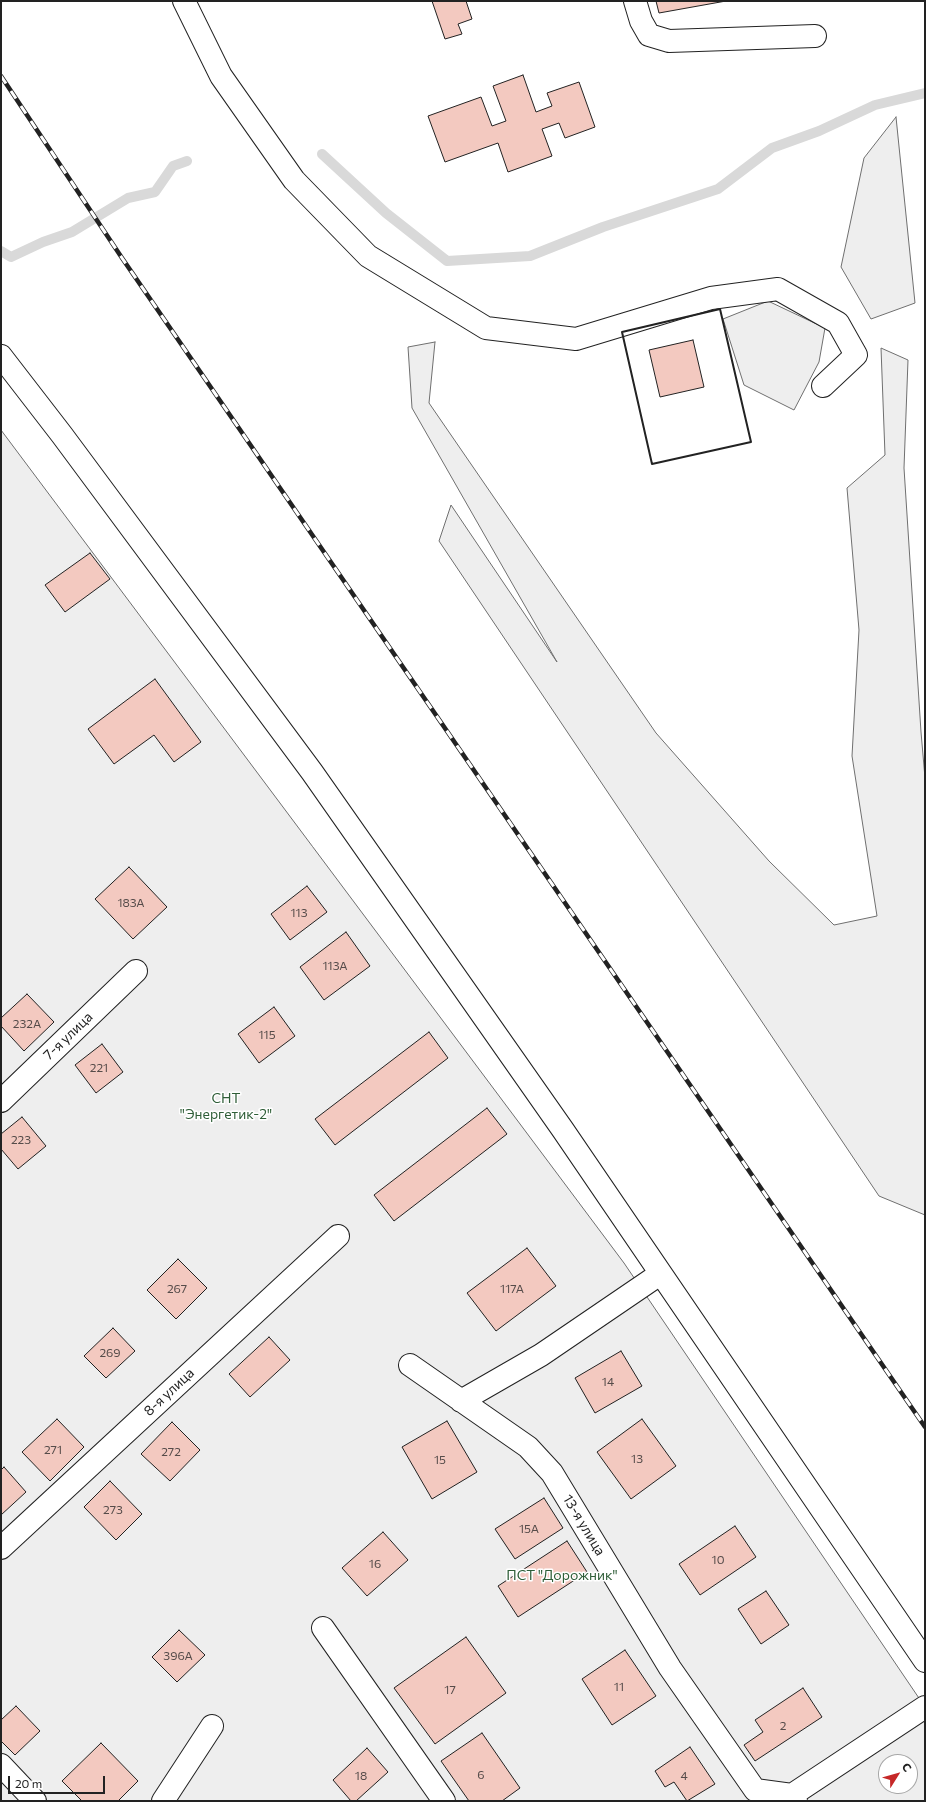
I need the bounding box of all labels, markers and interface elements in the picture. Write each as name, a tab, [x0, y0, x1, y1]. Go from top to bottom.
house number: 183А	[117, 896, 145, 910]
house number: 113	[290, 906, 308, 920]
house number: 113А	[322, 959, 348, 973]
street label: 7-я улица	[40, 1009, 96, 1063]
house number: 232А	[13, 1017, 41, 1031]
house number: 115	[258, 1028, 276, 1042]
house number: 221	[90, 1061, 108, 1075]
park label: СHТ "Энергетик-2"	[180, 1090, 272, 1122]
house number: 223	[11, 1133, 31, 1147]
house number: 267	[167, 1282, 187, 1296]
house number: 117А	[500, 1282, 524, 1296]
house number: 269	[99, 1346, 121, 1360]
street label: 8-я улица	[140, 1364, 198, 1420]
house number: 14	[602, 1375, 614, 1389]
house number: 271	[44, 1443, 62, 1457]
house number: 272	[161, 1445, 181, 1459]
house number: 13	[631, 1452, 643, 1466]
house number: 15	[434, 1453, 446, 1467]
street label: 13-я улица	[559, 1491, 609, 1559]
house number: 273	[103, 1503, 123, 1517]
house number: 15А	[519, 1522, 539, 1536]
house number: 10	[712, 1553, 724, 1567]
house number: 16	[369, 1557, 381, 1571]
park label: ПСТ "Дорожник"	[506, 1567, 618, 1583]
house number: 396А	[163, 1649, 193, 1663]
house number: 11	[614, 1680, 624, 1694]
house number: 17	[444, 1683, 456, 1697]
house number: 2	[780, 1719, 786, 1733]
north arrow	[878, 1754, 918, 1794]
text: С	[900, 1760, 915, 1774]
scale bar	[10, 1768, 107, 1794]
house number: 6	[477, 1768, 485, 1782]
house number: 18	[355, 1769, 367, 1783]
house number: 4	[680, 1769, 688, 1783]
text: 20 m	[15, 1776, 42, 1790]

